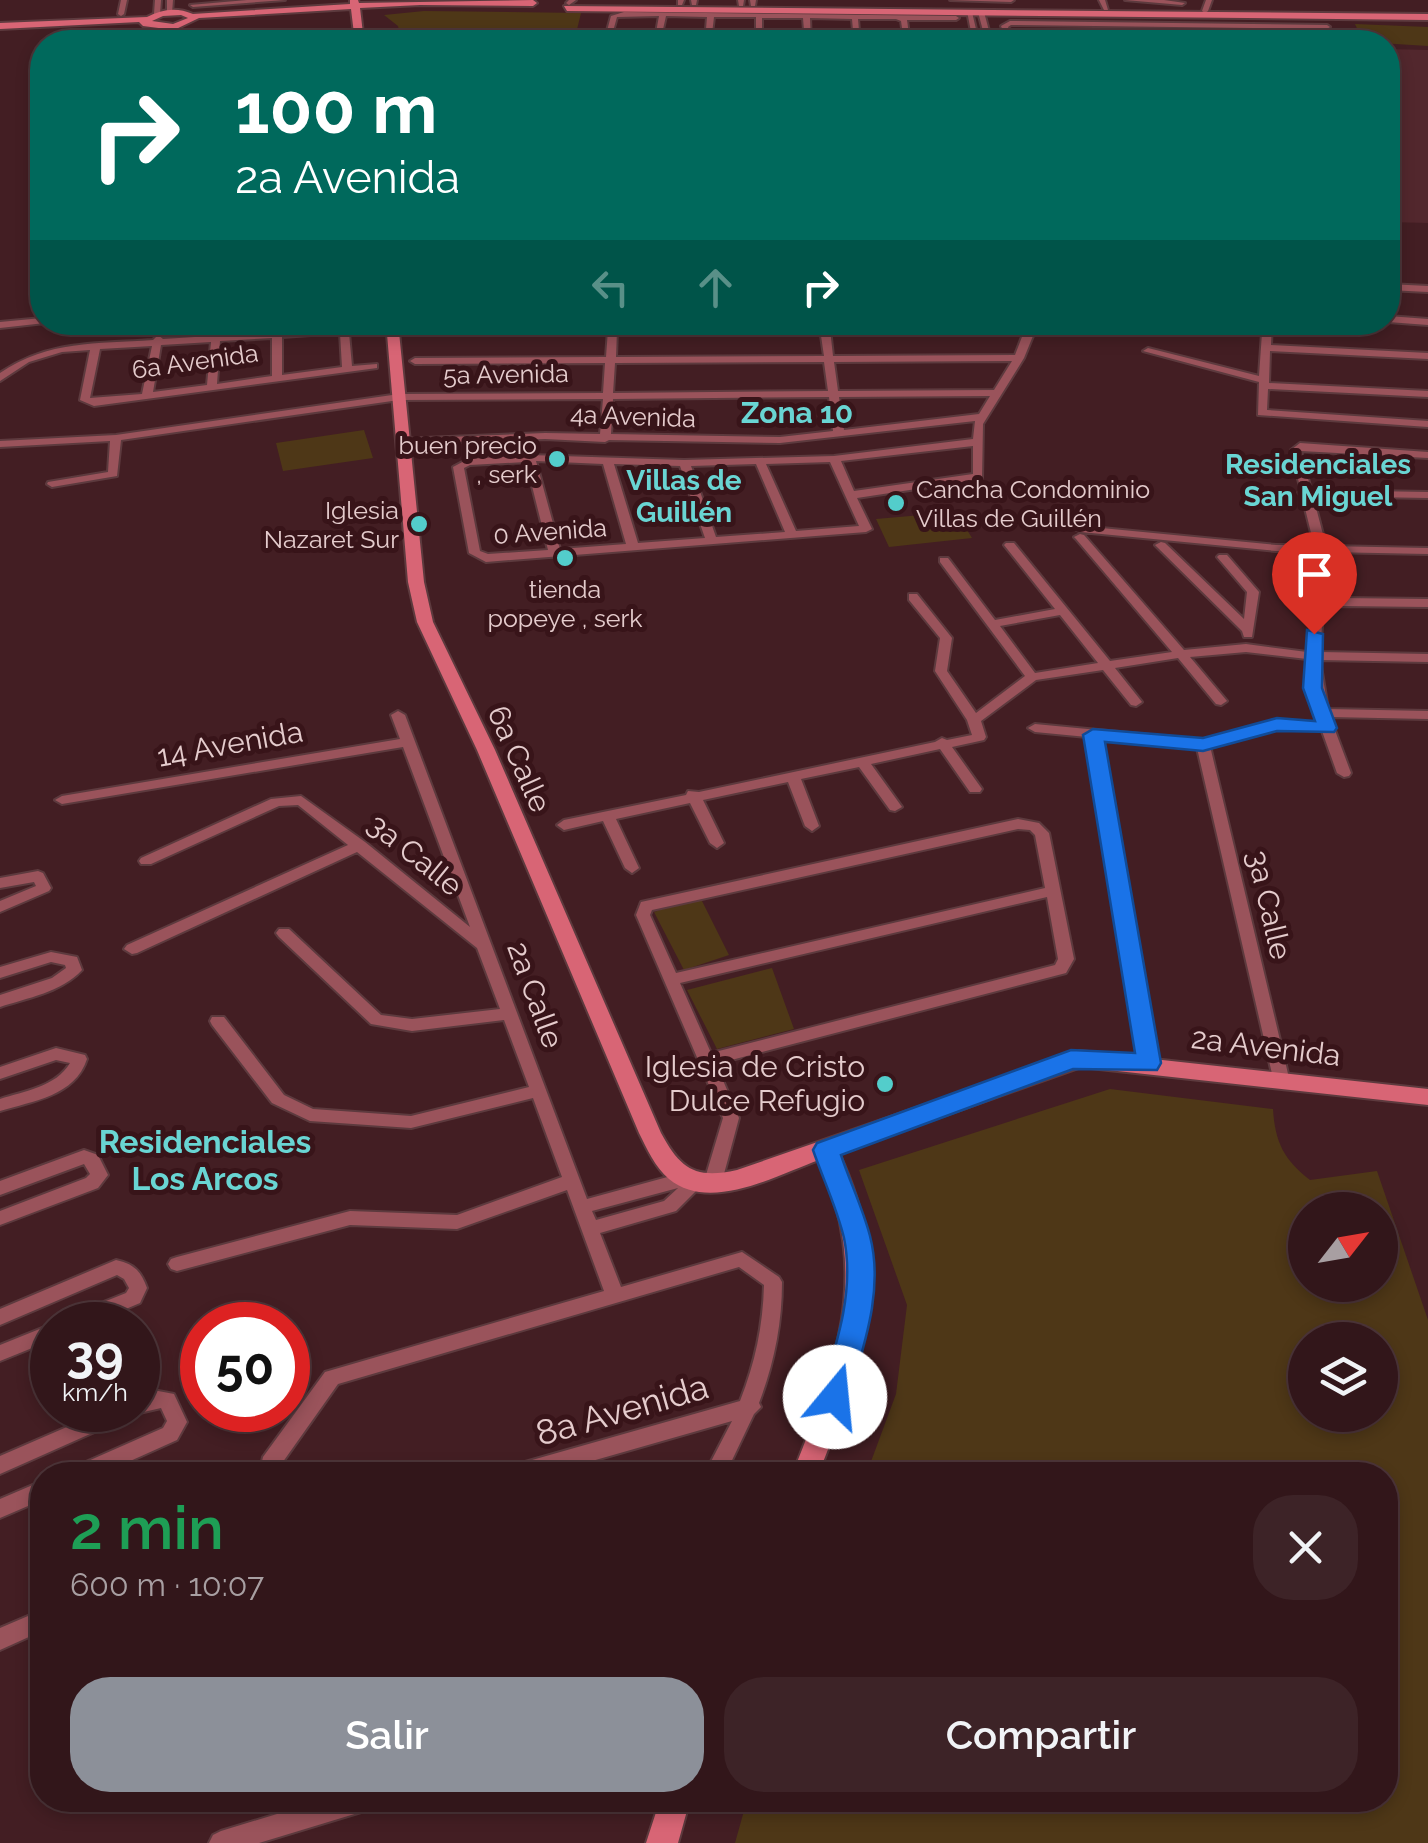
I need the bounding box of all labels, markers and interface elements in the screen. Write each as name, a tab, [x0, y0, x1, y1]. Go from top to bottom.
text: 100 m	[235, 67, 438, 149]
icon: right	[70, 70, 200, 200]
text: 2a Avenida	[235, 151, 460, 204]
icon: left	[583, 260, 638, 315]
icon: ahead	[688, 260, 743, 315]
icon: right	[793, 260, 848, 315]
street label: 6a Avenida	[130, 337, 260, 385]
street label: 5a Avenida	[443, 358, 569, 390]
district label: Zona 10	[741, 395, 853, 430]
street label: 4a Avenida	[570, 399, 696, 433]
place label: buen precio , serk	[399, 430, 538, 489]
marker: buen precio , serk	[546, 448, 568, 470]
district label: Residenciales San Miguel	[1225, 448, 1411, 513]
district label: Villas de Guillén	[626, 464, 742, 529]
place label: Cancha Condominio Villas de Guillén	[916, 474, 1150, 533]
marker: Cancha Condominio Villas de Guillén	[885, 492, 907, 514]
place label: Iglesia Nazaret Sur	[264, 495, 399, 554]
street label: 0 Avenida	[492, 512, 608, 550]
marker: Iglesia Nazaret Sur	[408, 513, 430, 535]
pin	[1272, 532, 1357, 635]
marker: tienda popeye , serk	[554, 547, 576, 569]
icon: arrive	[1287, 547, 1342, 602]
place label: tienda popeye , serk	[488, 574, 643, 633]
street label: 6a Calle	[480, 700, 558, 818]
street label: 14 Avenida	[154, 713, 306, 774]
street label: 3a Calle	[361, 806, 469, 903]
street label: 3a Calle	[1240, 847, 1299, 963]
street label: 2a Calle	[500, 937, 571, 1053]
street label: 2a Avenida	[1189, 1020, 1343, 1073]
place label: Iglesia de Cristo Dulce Refugio	[645, 1049, 865, 1118]
marker: Iglesia de Cristo Dulce Refugio	[874, 1073, 896, 1095]
district label: Residenciales Los Arcos	[99, 1123, 311, 1197]
north arrow	[1288, 1192, 1398, 1302]
map controls	[1288, 1192, 1398, 1432]
speed limit sign: 50	[180, 1302, 310, 1432]
button: layers	[1288, 1322, 1398, 1432]
text: 39	[66, 1325, 124, 1384]
position arrow	[783, 1345, 887, 1449]
street label: 8a Avenida	[531, 1365, 713, 1454]
text: km/h	[62, 1377, 128, 1407]
text: 2 min	[70, 1493, 224, 1563]
button: close	[1253, 1495, 1358, 1600]
text: 600 m · 10:07	[70, 1566, 264, 1603]
button: Salir	[70, 1677, 704, 1792]
button: Compartir	[724, 1677, 1358, 1792]

